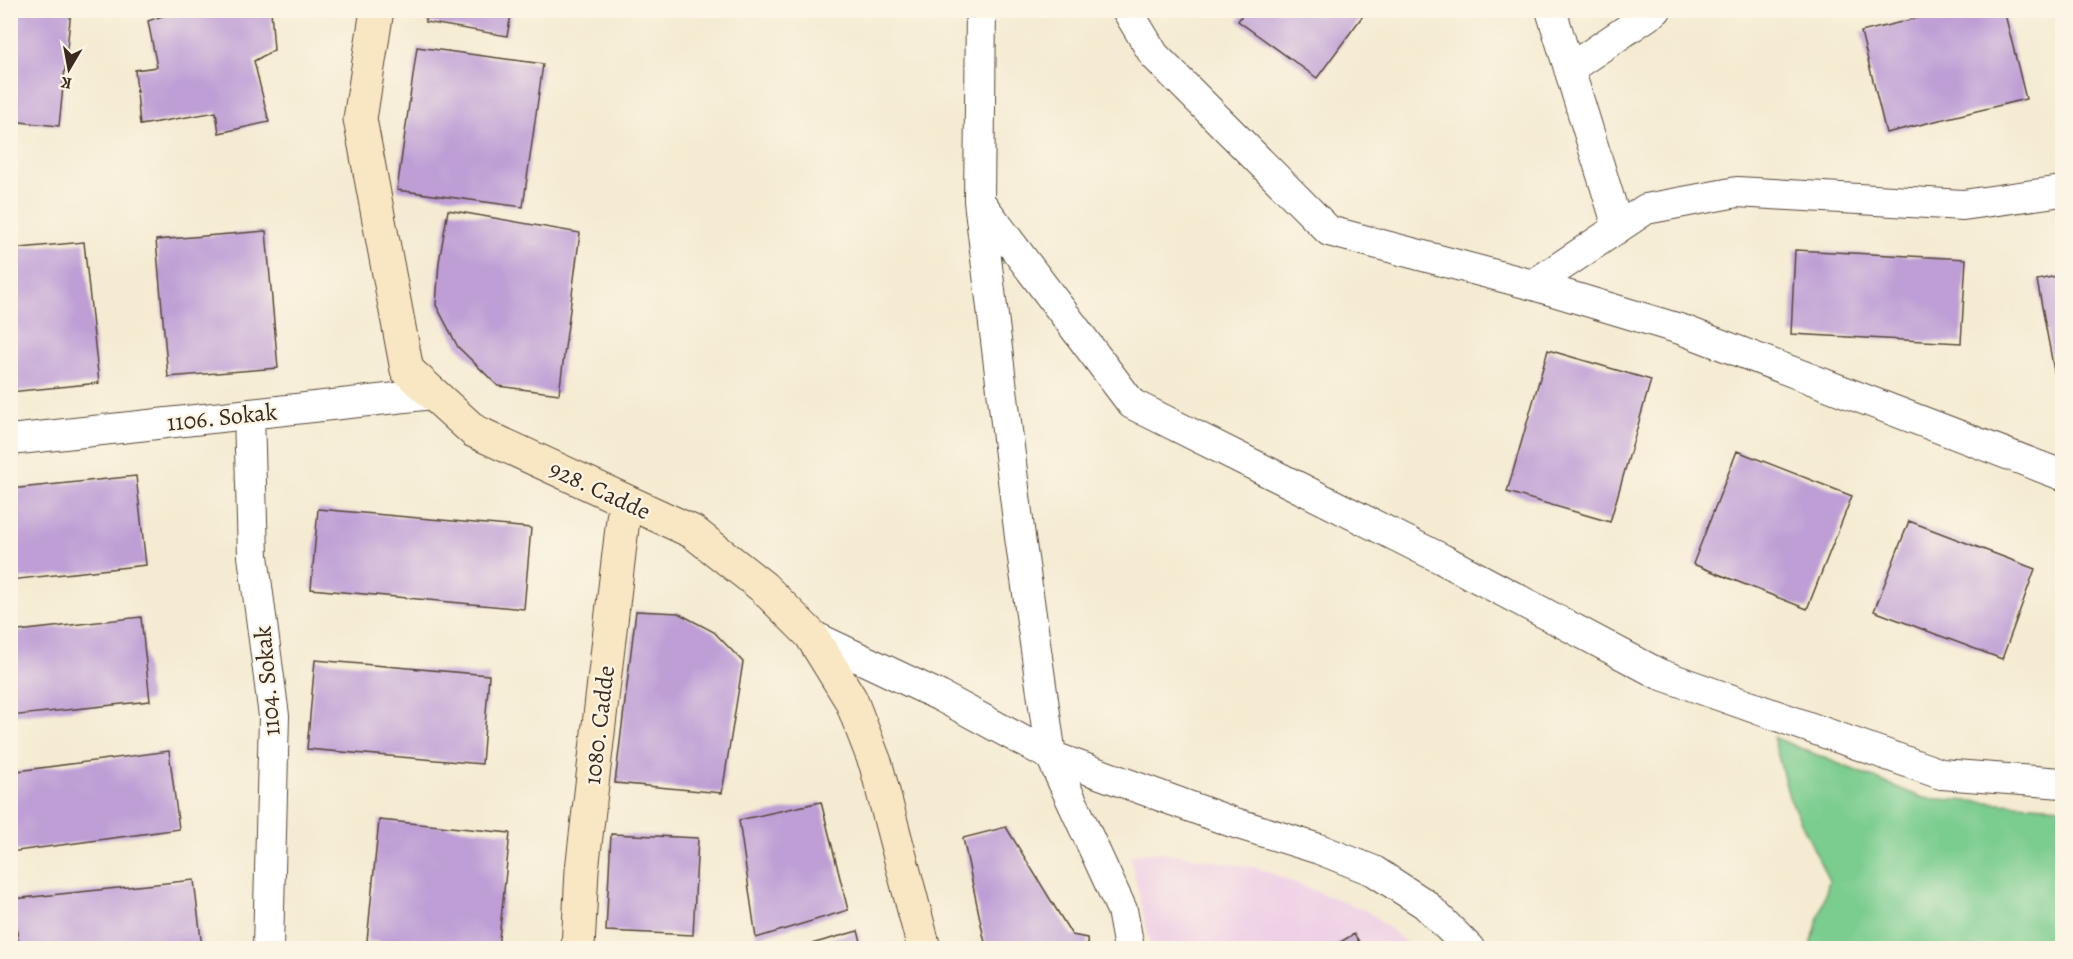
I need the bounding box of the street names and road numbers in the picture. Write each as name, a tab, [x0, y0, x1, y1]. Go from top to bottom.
street label: 1106. Sokak	[165, 395, 279, 439]
street label: 928. Cadde	[544, 453, 656, 527]
street label: 1104. Sokak	[246, 625, 288, 737]
street label: 1080. Cadde	[576, 664, 622, 786]

